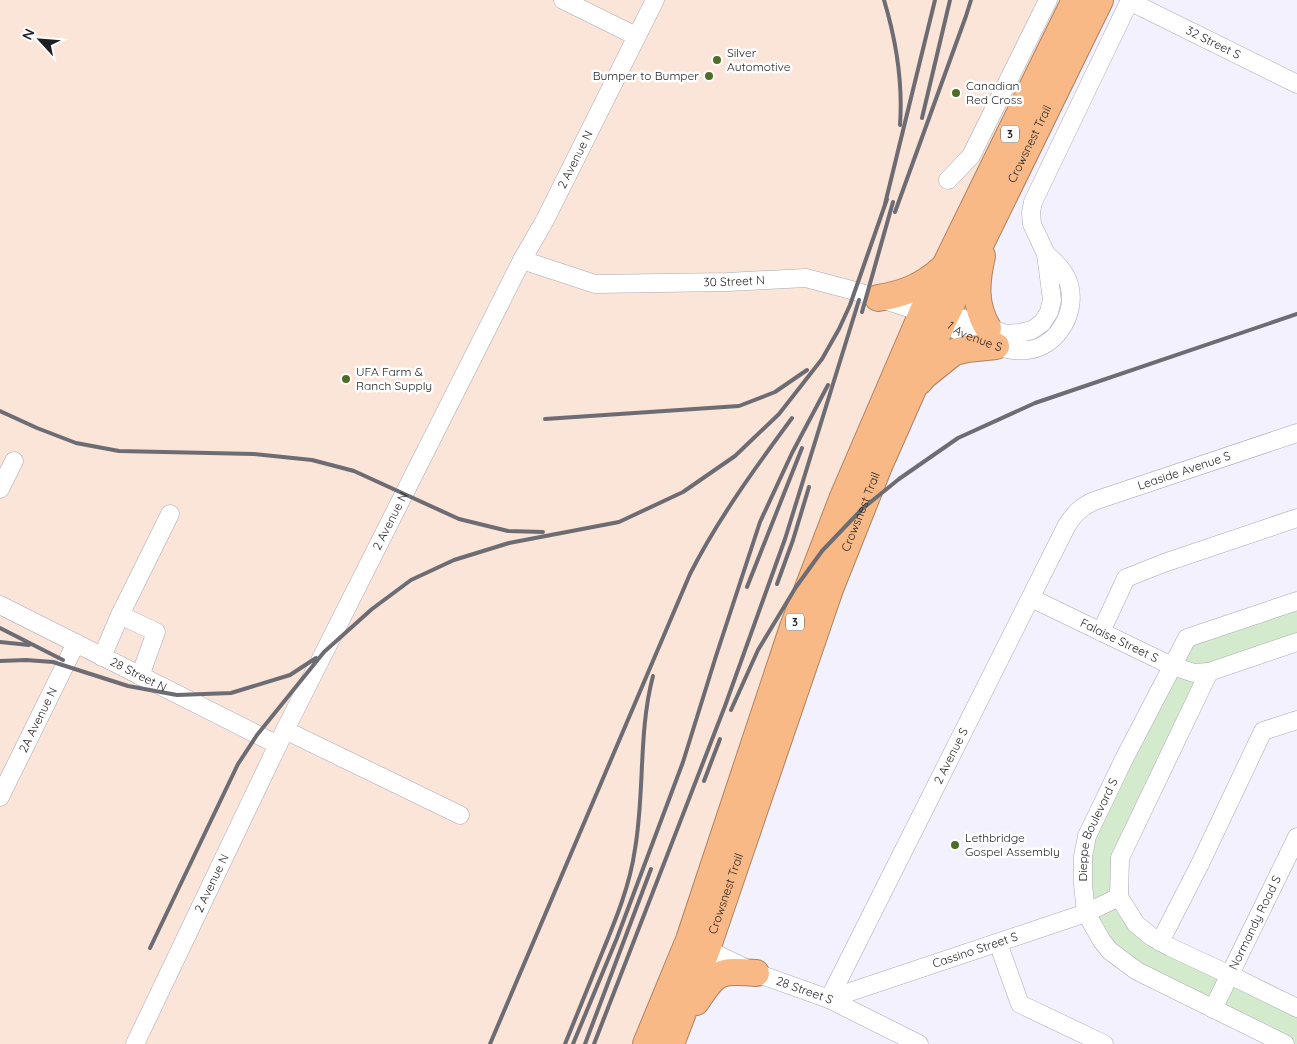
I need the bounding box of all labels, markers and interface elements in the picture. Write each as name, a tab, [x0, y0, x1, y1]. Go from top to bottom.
north arrow	[15, 15, 65, 65]
street label: 32 Street S	[1184, 22, 1244, 62]
text: N	[18, 26, 39, 43]
place label: Silver Automotive	[727, 45, 791, 74]
marker: Silver Automotive	[711, 54, 723, 66]
place label: Bumper to Bumper	[593, 68, 699, 83]
marker: Bumper to Bumper	[703, 70, 715, 82]
place label: Canadian Red Cross	[966, 78, 1022, 107]
marker: Canadian Red Cross	[950, 87, 962, 99]
street label: Crowsnest Trail	[1004, 103, 1054, 185]
road number: 3	[1001, 126, 1019, 142]
street label: 2 Avenue N	[554, 128, 596, 191]
street label: 30 Street N	[703, 272, 765, 289]
street label: 1 Avenue S	[944, 318, 1004, 355]
place label: UFA Farm & Ranch Supply	[356, 364, 432, 393]
marker: UFA Farm & Ranch Supply	[340, 373, 352, 385]
street label: Leaside Avenue S	[1135, 448, 1233, 493]
street label: Crowsnest Trail	[838, 470, 883, 554]
street label: 2 Avenue N	[369, 489, 411, 552]
road number: 3	[786, 614, 804, 630]
street label: Falaise Street S	[1078, 615, 1161, 665]
street label: 28 Street N	[108, 654, 169, 695]
street label: 2A Avenue N	[15, 685, 60, 755]
street label: 2 Avenue S	[930, 725, 971, 786]
street label: Dieppe Boulevard S	[1075, 775, 1121, 881]
place label: Lethbridge Gospel Assembly	[965, 830, 1060, 859]
marker: Lethbridge Gospel Assembly	[949, 839, 961, 851]
street label: 2 Avenue N	[191, 851, 232, 915]
street label: Crowsnest Trail	[705, 851, 746, 936]
street label: Normandy Road S	[1225, 873, 1284, 972]
street label: Cassino Street S	[930, 928, 1020, 971]
street label: 28 Street S	[774, 973, 836, 1007]

